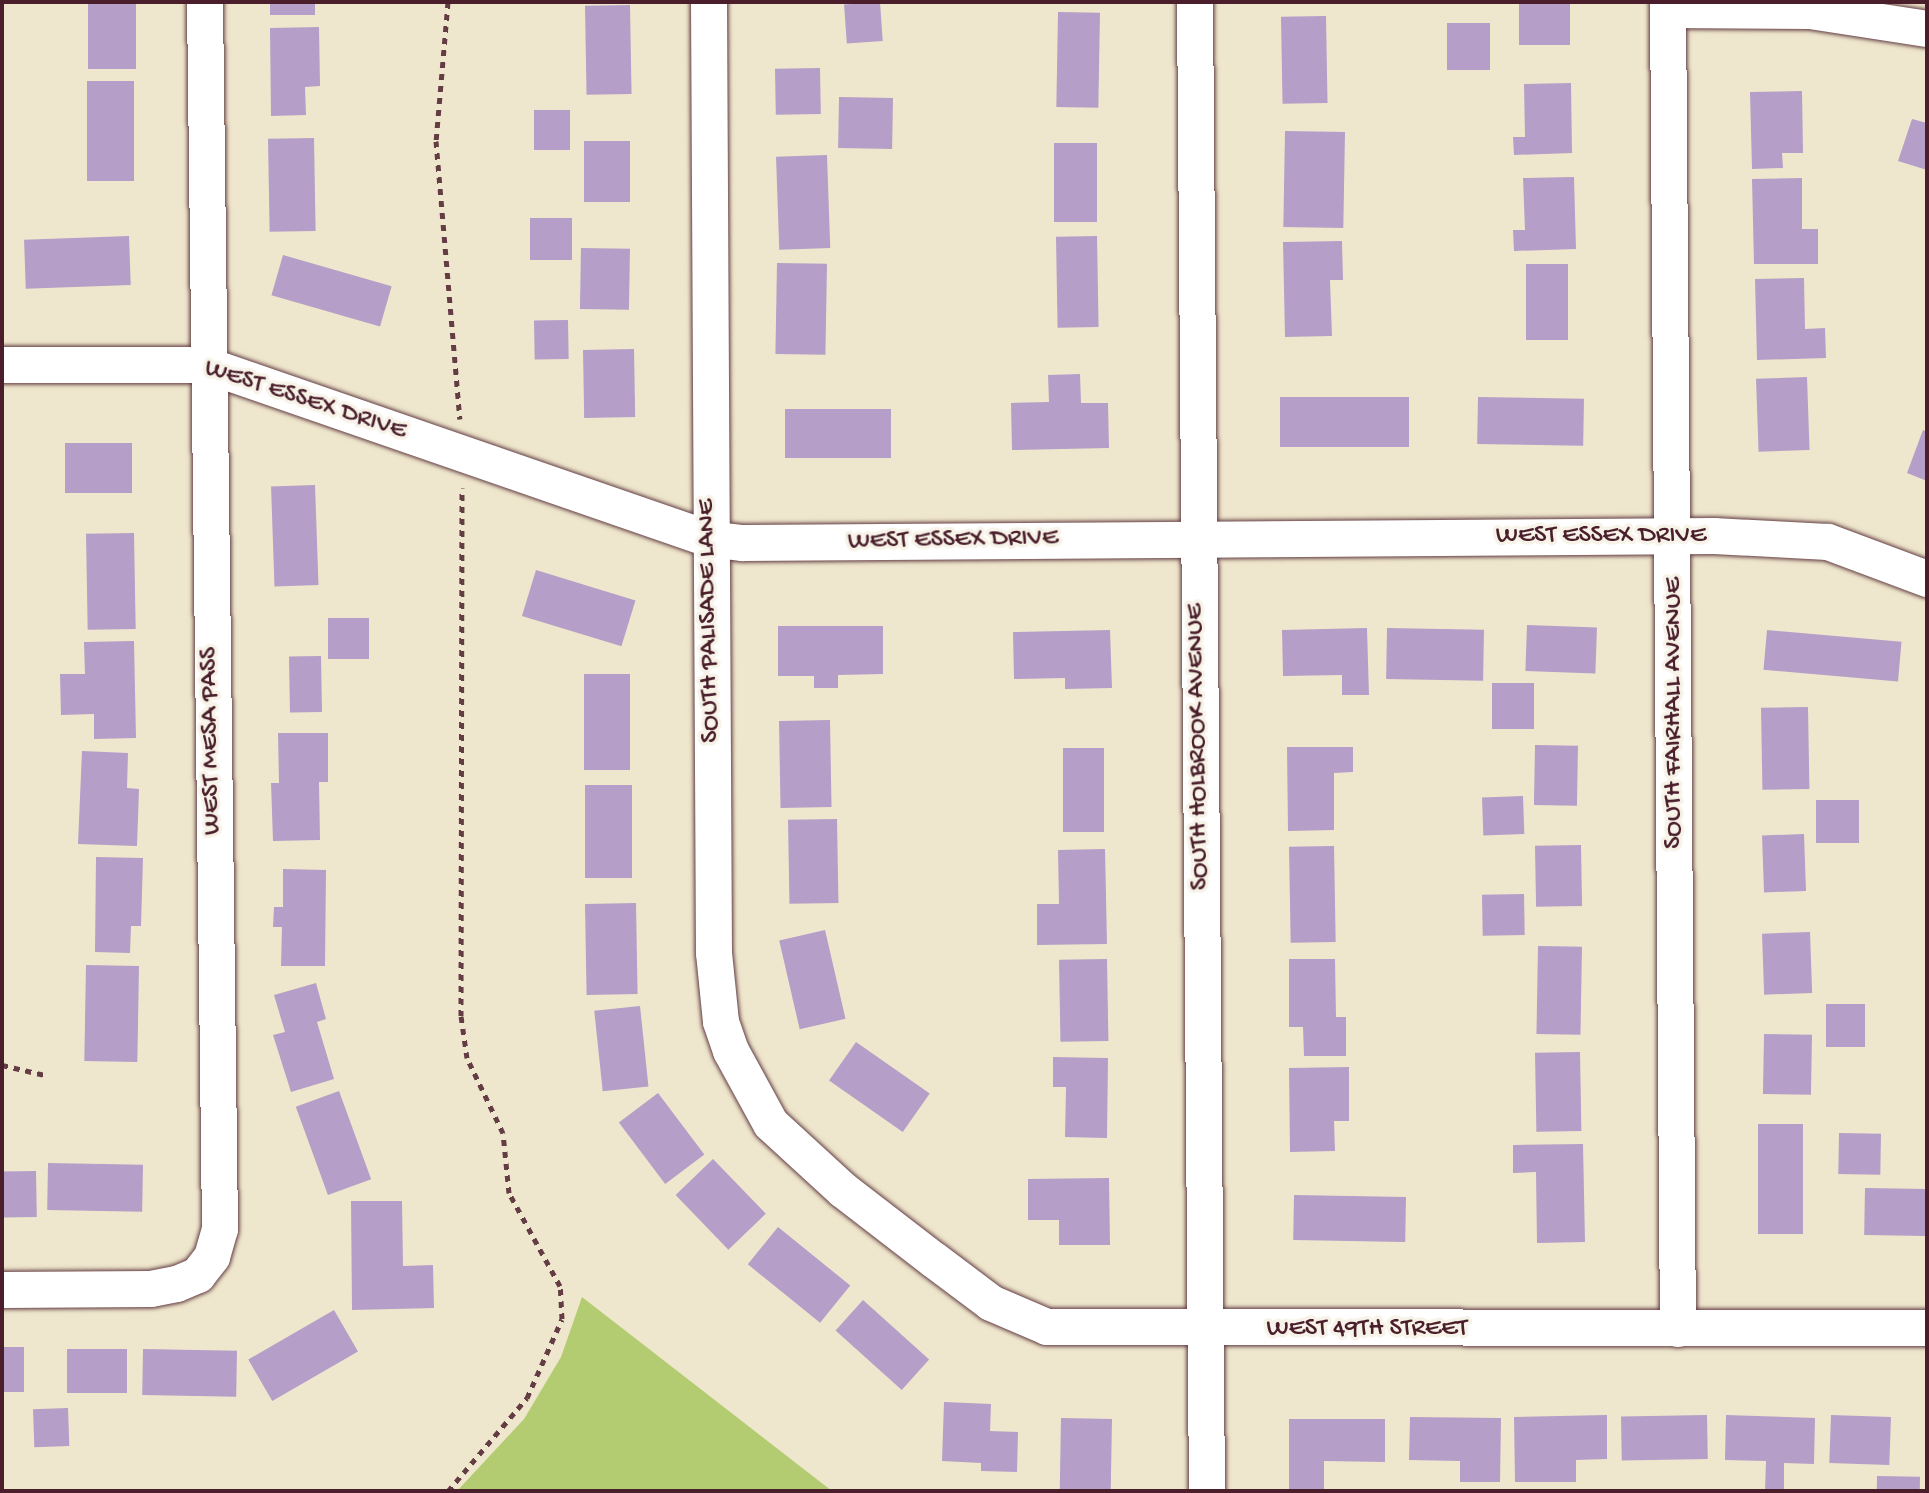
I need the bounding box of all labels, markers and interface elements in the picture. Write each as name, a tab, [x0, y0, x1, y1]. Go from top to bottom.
street label: WEST ESSEX DRIVE	[200, 354, 410, 448]
street label: SOUTH PALISADE LANE	[692, 499, 728, 743]
street label: WEST ESSEX DRIVE	[1496, 521, 1706, 553]
street label: WEST ESSEX DRIVE	[848, 524, 1058, 558]
street label: SOUTH FAIRHALL AVENUE	[1659, 577, 1691, 849]
street label: SOUTH HOLBROOK AVENUE	[1181, 603, 1217, 891]
street label: WEST MESA PASS	[195, 647, 229, 835]
street label: WEST 49TH STREET	[1267, 1314, 1467, 1346]

